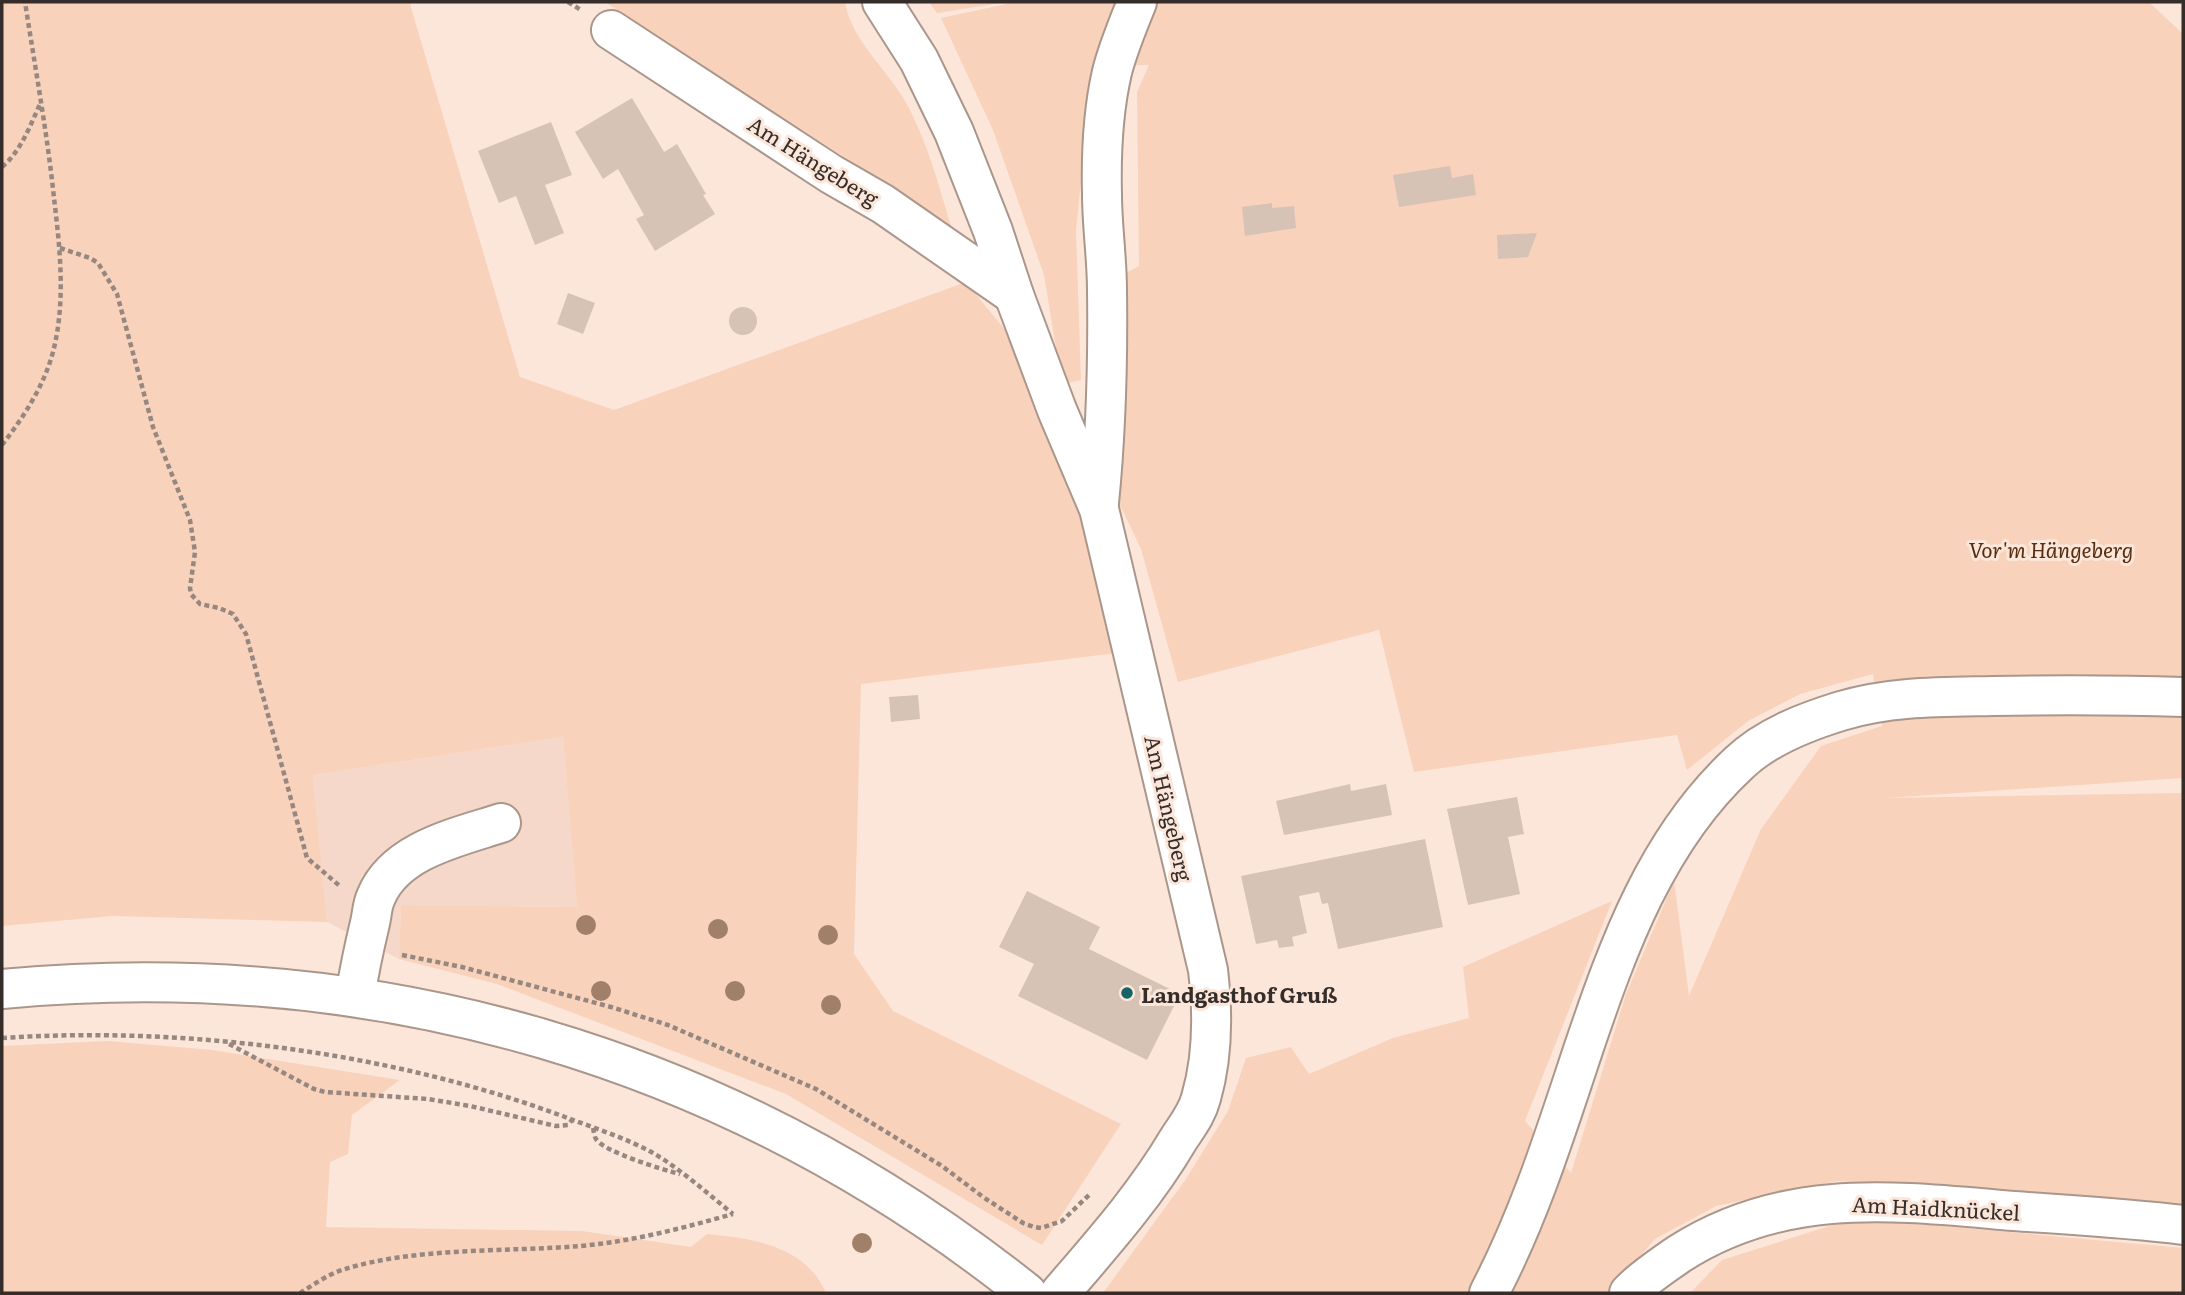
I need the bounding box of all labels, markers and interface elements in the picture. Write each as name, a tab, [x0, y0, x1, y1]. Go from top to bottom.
street label: Am Hängeberg	[743, 107, 886, 213]
park label: Vor'm Hängeberg	[1969, 533, 2133, 564]
street label: Am Hängeberg	[1138, 732, 1202, 884]
place label: Landgasthof Gruß	[1141, 978, 1337, 1009]
marker: Landgasthof Gruß	[1119, 985, 1135, 1001]
street label: Am Haidknückel	[1851, 1187, 2021, 1227]

